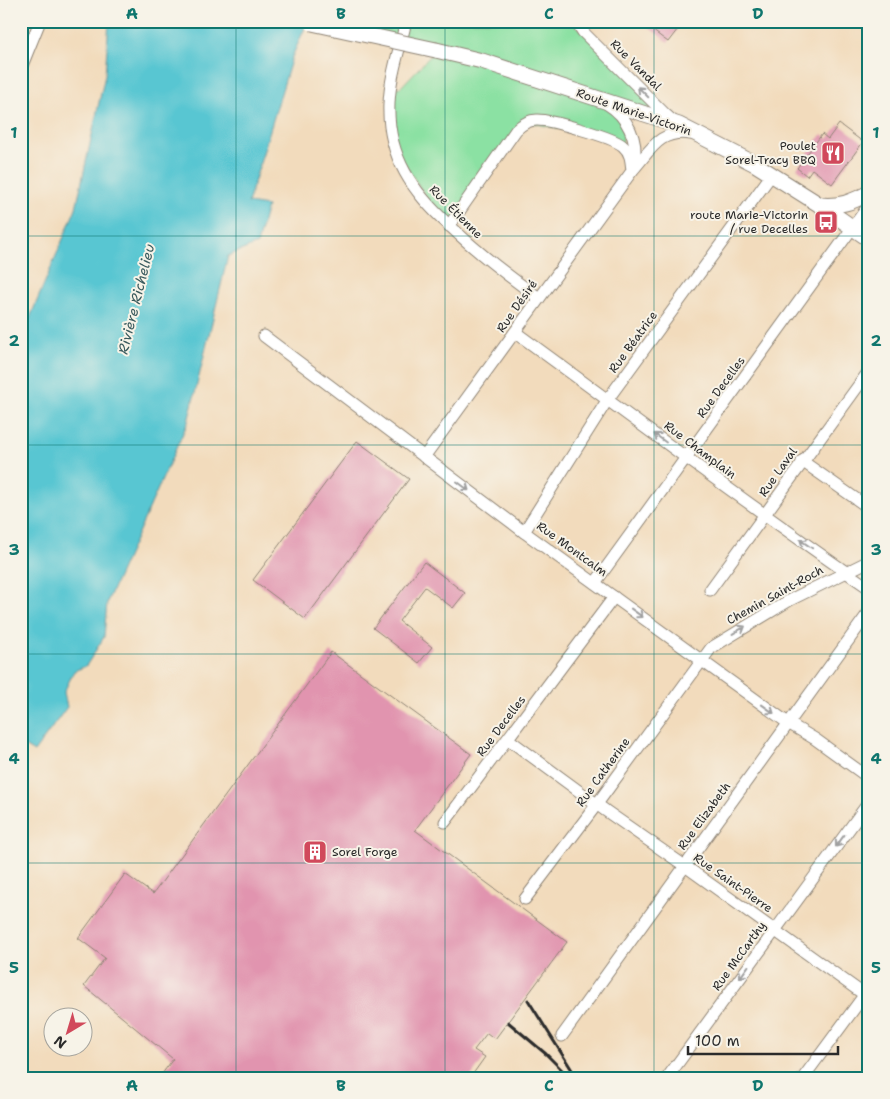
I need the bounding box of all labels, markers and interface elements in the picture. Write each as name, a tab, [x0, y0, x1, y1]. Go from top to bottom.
text: A	[126, 3, 138, 24]
text: B	[336, 3, 346, 24]
text: C	[544, 3, 554, 24]
text: D	[752, 3, 764, 24]
street label: Rue Vandal	[607, 36, 665, 94]
street label: Route Marie-Victorin	[574, 85, 694, 139]
one-way arrow	[637, 86, 649, 98]
text: 1	[10, 122, 18, 143]
text: 1	[872, 122, 880, 143]
place label: Poulet Sorel-Tracy BBQ	[725, 138, 816, 168]
restaurant icon: Poulet Sorel-Tracy BBQ	[820, 140, 846, 166]
street label: Rue Étienne	[426, 182, 486, 242]
place label: route Marie-Victorin / rue Decelles	[690, 207, 808, 237]
bus stop icon: route Marie-Victorin / rue Decelles	[813, 209, 839, 235]
water label: Rivière Richelieu	[114, 242, 158, 356]
street label: Rue Désiré	[493, 276, 541, 335]
street label: Rue Béatrice	[605, 308, 661, 376]
text: 2	[8, 330, 20, 351]
text: 2	[870, 330, 882, 351]
street label: Rue Decelles	[693, 353, 749, 421]
street label: Rue Champlain	[661, 418, 739, 482]
one-way arrow	[654, 432, 667, 443]
street label: Rue Laval	[755, 444, 801, 500]
one-way arrow	[456, 481, 470, 491]
street label: Rue Montcalm	[533, 518, 611, 580]
text: 3	[8, 539, 20, 560]
one-way arrow	[799, 539, 813, 549]
text: 3	[870, 539, 882, 560]
street label: Chemin Saint-Roch	[724, 562, 826, 628]
one-way arrow	[630, 608, 643, 619]
one-way arrow	[731, 625, 745, 635]
street label: Rue Decelles	[473, 692, 529, 760]
one-way arrow	[761, 704, 775, 714]
street label: Rue Catherine	[572, 734, 634, 810]
text: 4	[8, 748, 20, 769]
text: 4	[870, 748, 882, 769]
street label: Rue Elizabeth	[674, 779, 734, 853]
one-way arrow	[835, 834, 845, 848]
building icon: Sorel Forge	[302, 839, 328, 865]
place label: Sorel Forge	[332, 844, 398, 860]
street label: Rue Saint-Pierre	[690, 850, 776, 916]
street label: Rue McCarthy	[708, 918, 770, 994]
text: 5	[9, 957, 19, 978]
text: 5	[871, 957, 881, 978]
one-way arrow	[739, 965, 749, 979]
north arrow	[42, 1006, 92, 1056]
scale bar	[688, 1024, 838, 1056]
text: 100 m	[695, 1031, 740, 1051]
text: N	[50, 1032, 70, 1053]
text: A	[126, 1075, 138, 1096]
text: B	[336, 1075, 346, 1096]
text: C	[544, 1075, 554, 1096]
text: D	[752, 1075, 764, 1096]

